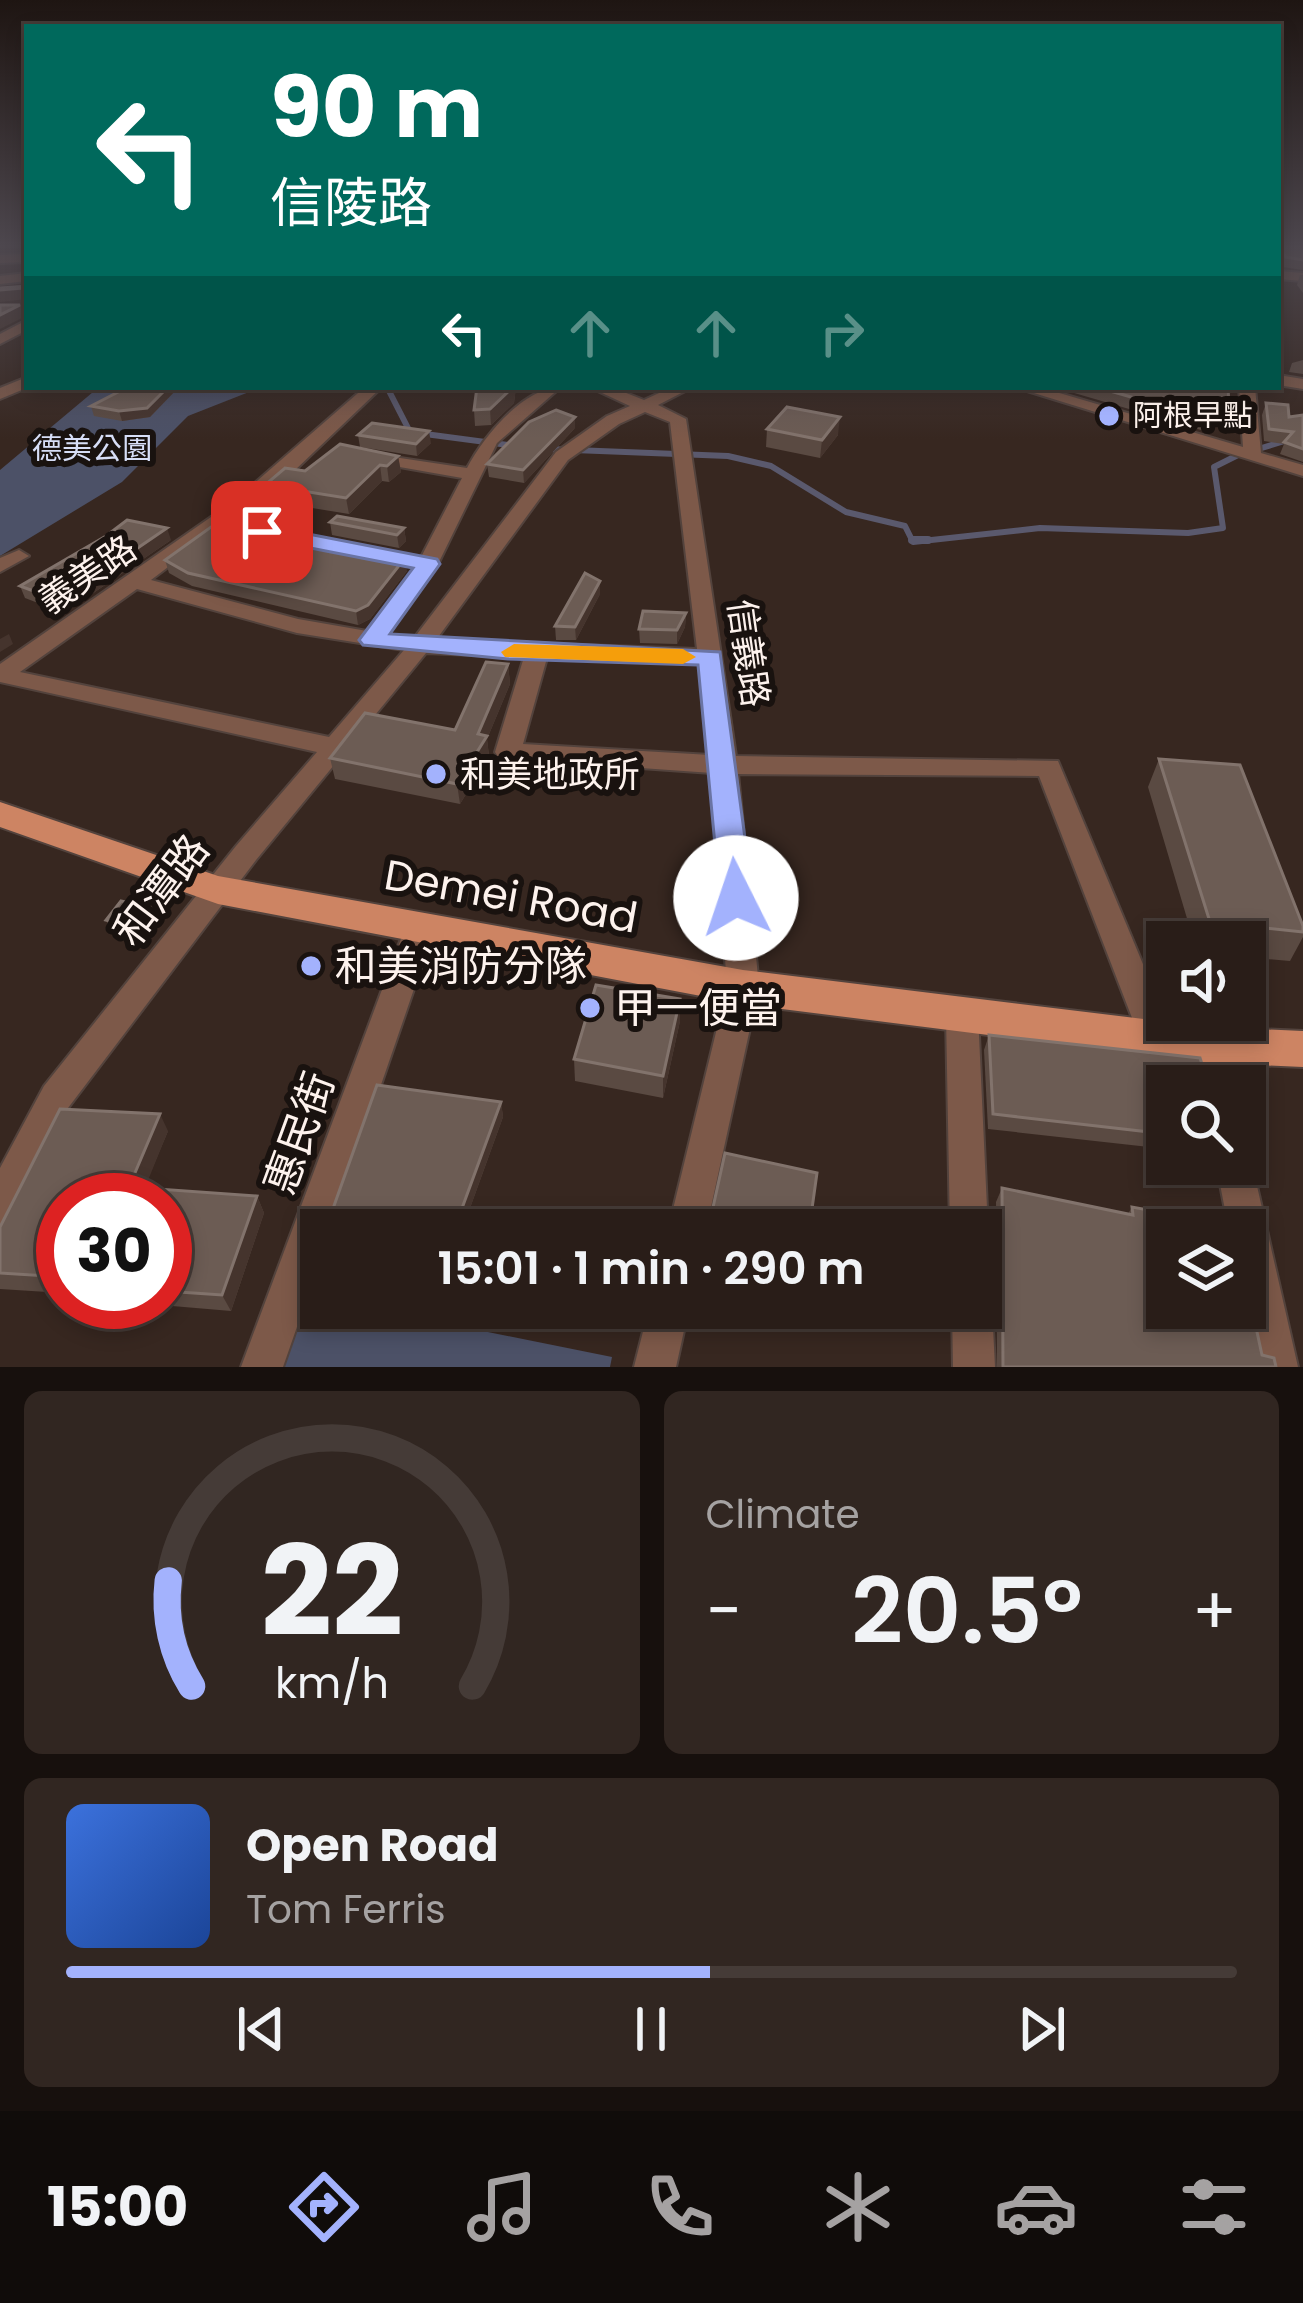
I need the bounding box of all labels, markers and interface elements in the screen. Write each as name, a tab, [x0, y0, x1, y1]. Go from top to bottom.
text: 90 m	[270, 49, 483, 166]
icon: left	[72, 72, 228, 228]
text: 信陵路	[270, 165, 432, 241]
icon: left	[431, 300, 497, 366]
icon: ahead	[557, 300, 623, 366]
icon: ahead	[683, 300, 749, 366]
icon: right	[809, 300, 875, 366]
place label: 阿根早點	[1133, 394, 1253, 437]
marker: 阿根早點	[1096, 403, 1122, 429]
park label: 德美公園	[32, 427, 152, 470]
pin	[211, 481, 313, 583]
icon: arrive	[229, 499, 295, 565]
street label: 義美路	[28, 523, 146, 626]
street label: 信義路	[716, 596, 781, 710]
place label: 和美地政所	[460, 749, 640, 800]
marker: 和美地政所	[423, 761, 449, 787]
street label: 和潭路	[100, 822, 223, 958]
position arrow	[673, 835, 799, 961]
street label: Demei Road	[380, 845, 642, 948]
map controls	[1146, 921, 1266, 1329]
button: sound	[1146, 921, 1266, 1041]
place label: 和美消防分隊	[335, 937, 587, 996]
marker: 和美消防分隊	[298, 953, 324, 979]
place label: 甲一便當	[614, 979, 782, 1038]
marker: 甲一便當	[577, 995, 603, 1021]
street label: 惠民街	[250, 1064, 349, 1202]
button: search	[1146, 1065, 1266, 1185]
speed limit sign: 30	[36, 1173, 192, 1329]
button: layers	[1146, 1209, 1266, 1329]
text: 15:01 · 1 min · 290 m	[438, 1237, 864, 1300]
text: Climate	[706, 1487, 860, 1542]
text: 22	[260, 1504, 403, 1679]
text: 20.5°	[851, 1548, 1082, 1675]
text: −	[706, 1565, 742, 1657]
text: +	[1192, 1565, 1237, 1657]
text: km/h	[275, 1652, 389, 1712]
text: Open Road	[246, 1814, 499, 1877]
text: Tom Ferris	[246, 1882, 446, 1937]
icon: previous	[228, 1996, 294, 2062]
icon: pause	[618, 1996, 684, 2062]
icon: next	[1009, 1996, 1075, 2062]
icon: directions	[282, 2165, 366, 2249]
icon: music	[460, 2165, 544, 2249]
icon: phone	[638, 2165, 722, 2249]
icon: climate	[816, 2165, 900, 2249]
icon: car	[994, 2165, 1078, 2249]
icon: filters	[1172, 2165, 1256, 2249]
text: 15:00	[47, 2169, 188, 2245]

